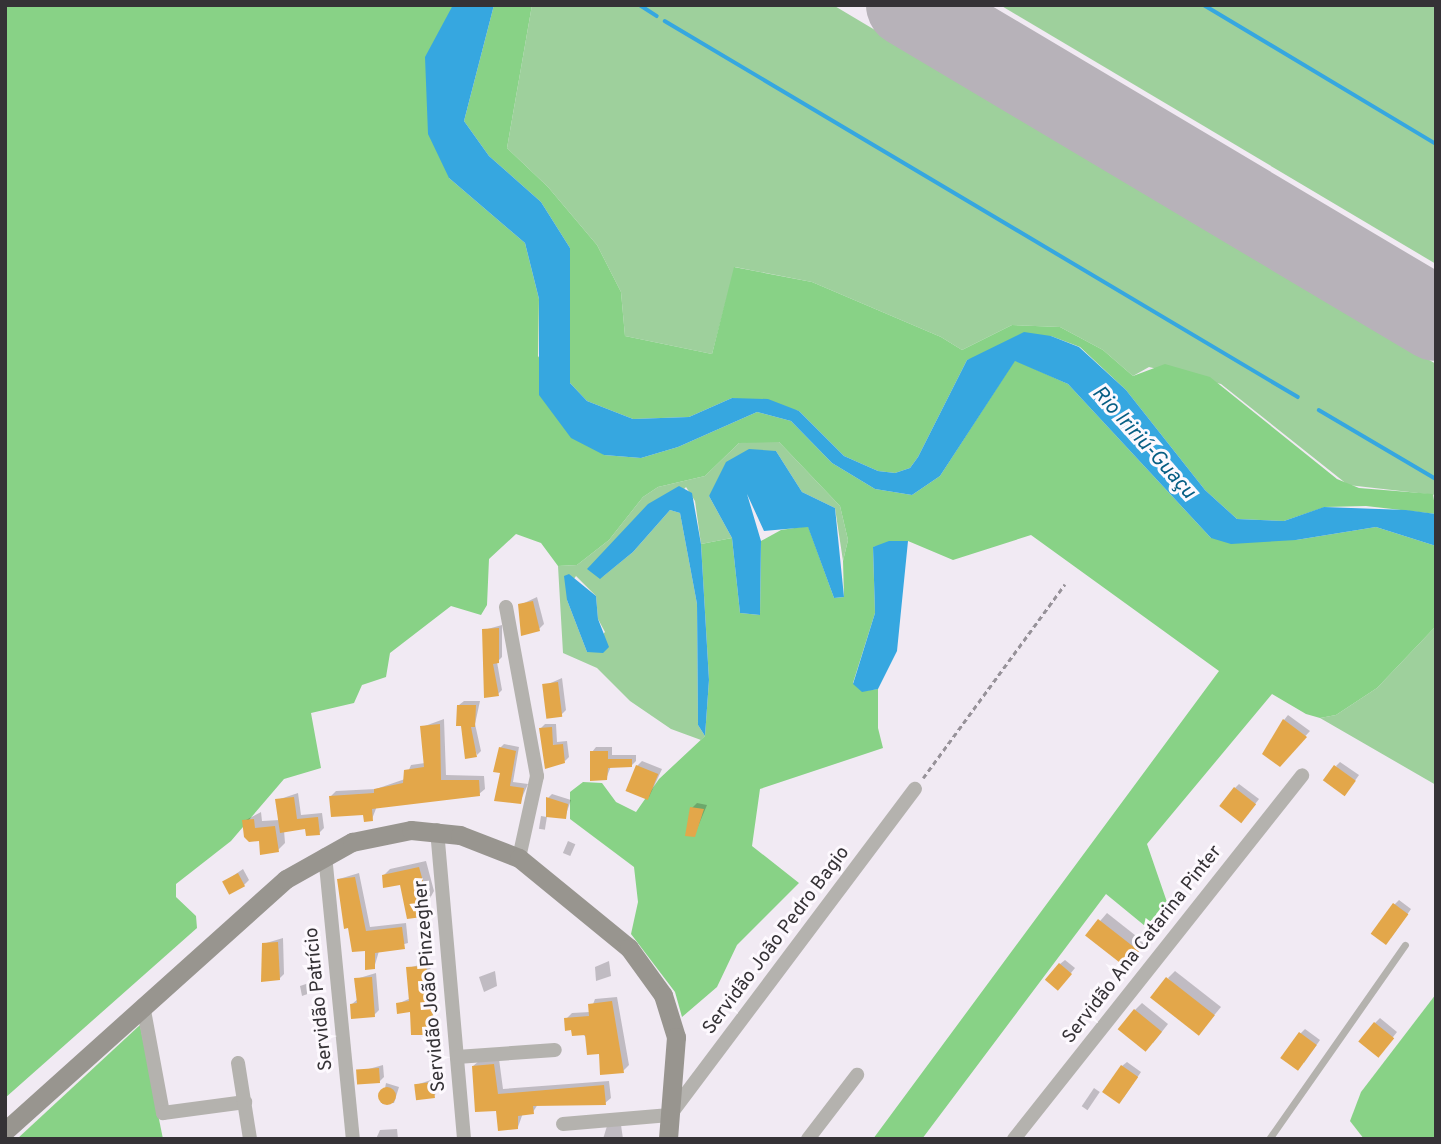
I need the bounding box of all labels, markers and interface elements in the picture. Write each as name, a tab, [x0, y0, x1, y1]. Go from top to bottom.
water label: Rio Iririú-Guaçu	[1086, 381, 1200, 505]
street label: Servidão Ana Catarina Pinter	[1058, 841, 1228, 1049]
street label: Servidão João Pedro Bagio	[699, 842, 855, 1040]
street label: Servidão João Pinzegher	[410, 879, 452, 1093]
street label: Servidão Patrício	[301, 926, 339, 1072]

